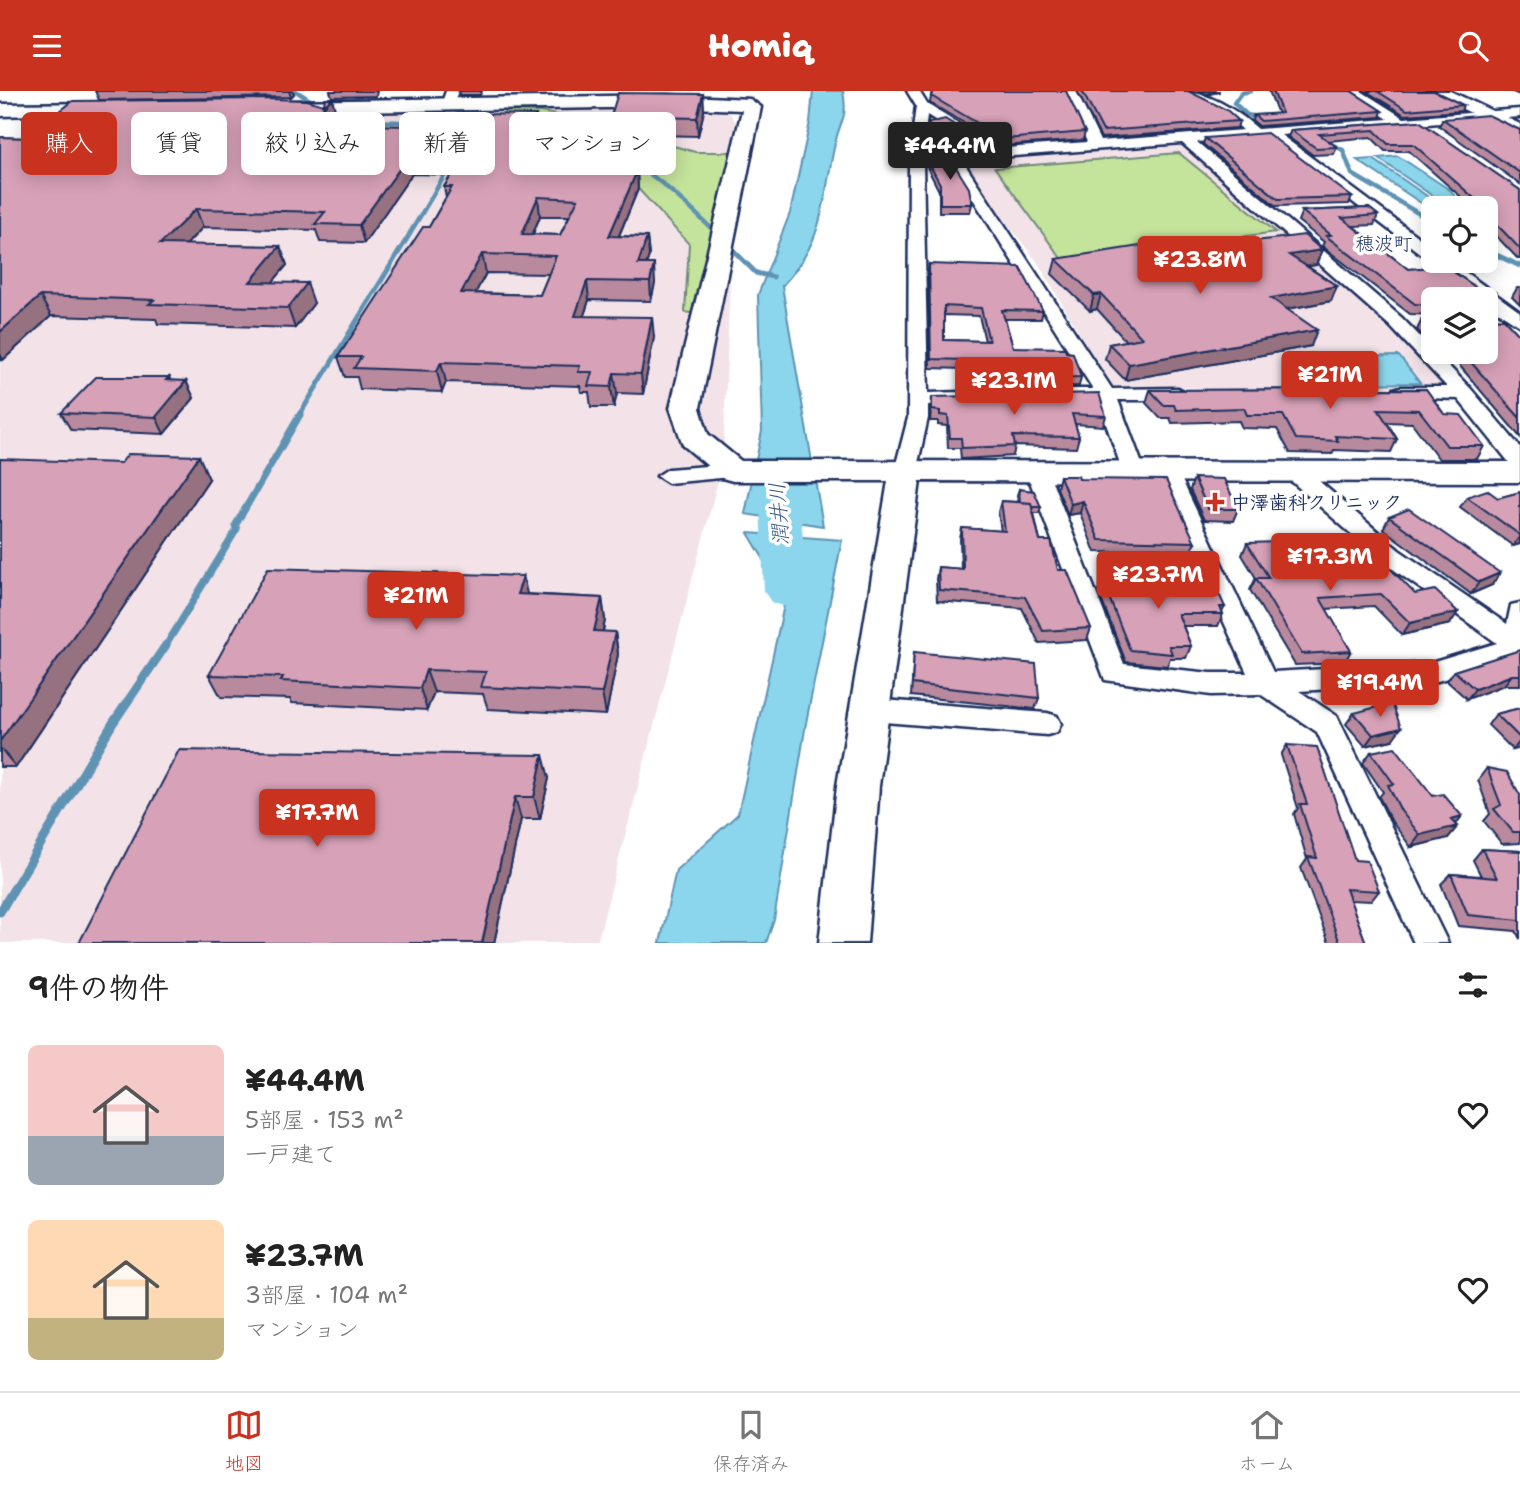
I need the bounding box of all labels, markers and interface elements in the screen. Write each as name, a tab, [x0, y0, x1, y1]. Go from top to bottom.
text: Homiq	[708, 24, 812, 67]
icon: menu	[28, 27, 66, 65]
icon: search	[1454, 27, 1492, 65]
chip: 購入	[21, 112, 117, 175]
chip: 賃貸	[131, 112, 227, 175]
chip: 絞り込み	[241, 112, 385, 175]
chip: 新着	[399, 112, 495, 175]
chip: マンション	[509, 112, 676, 175]
pin: ¥44.4M	[893, 123, 1007, 182]
text: ¥44.4M	[904, 130, 996, 160]
map controls	[1421, 196, 1498, 364]
button: locate	[1421, 196, 1498, 273]
district label: 穂波町	[1355, 231, 1413, 256]
pin: ¥23.8M	[1143, 237, 1257, 296]
text: ¥23.8M	[1153, 244, 1247, 274]
button: layers	[1421, 287, 1498, 364]
pin: ¥21M	[1289, 351, 1371, 411]
pin: ¥23.1M	[957, 357, 1071, 417]
text: ¥21M	[1297, 359, 1363, 389]
text: ¥23.1M	[971, 365, 1057, 395]
water label: 潤井川	[763, 482, 795, 546]
place label: 中澤歯科クリニック	[1231, 490, 1402, 515]
marker: 中澤歯科クリニック	[1205, 492, 1225, 512]
pin: ¥17.3M	[1273, 533, 1387, 593]
text: ¥17.3M	[1287, 541, 1373, 571]
pin: ¥23.7M	[1101, 552, 1215, 611]
text: ¥23.7M	[1112, 559, 1204, 589]
pin: ¥21M	[375, 573, 457, 632]
text: ¥21M	[383, 580, 449, 610]
pin: ¥19.4M	[1323, 659, 1437, 719]
text: ¥19.4M	[1337, 667, 1423, 697]
pin: ¥17.7M	[260, 789, 374, 849]
text: ¥17.7M	[275, 797, 359, 827]
icon: filters	[1454, 966, 1492, 1004]
text: 9件の物件	[28, 967, 169, 1008]
text: ¥44.4M	[245, 1060, 365, 1101]
icon: home	[84, 1073, 168, 1157]
icon: heart	[1454, 1096, 1492, 1134]
text: 5部屋 · 153 m²	[245, 1105, 404, 1135]
text: 一戸建て	[245, 1139, 337, 1169]
text: ¥23.7M	[245, 1235, 364, 1276]
icon: home	[84, 1248, 168, 1332]
icon: heart	[1454, 1271, 1492, 1309]
text: 3部屋 · 104 m²	[245, 1280, 408, 1310]
text: マンション	[245, 1314, 359, 1344]
tab: 地図	[225, 1406, 263, 1476]
tab: 保存済み	[713, 1406, 789, 1476]
tab: ホーム	[1239, 1406, 1295, 1476]

